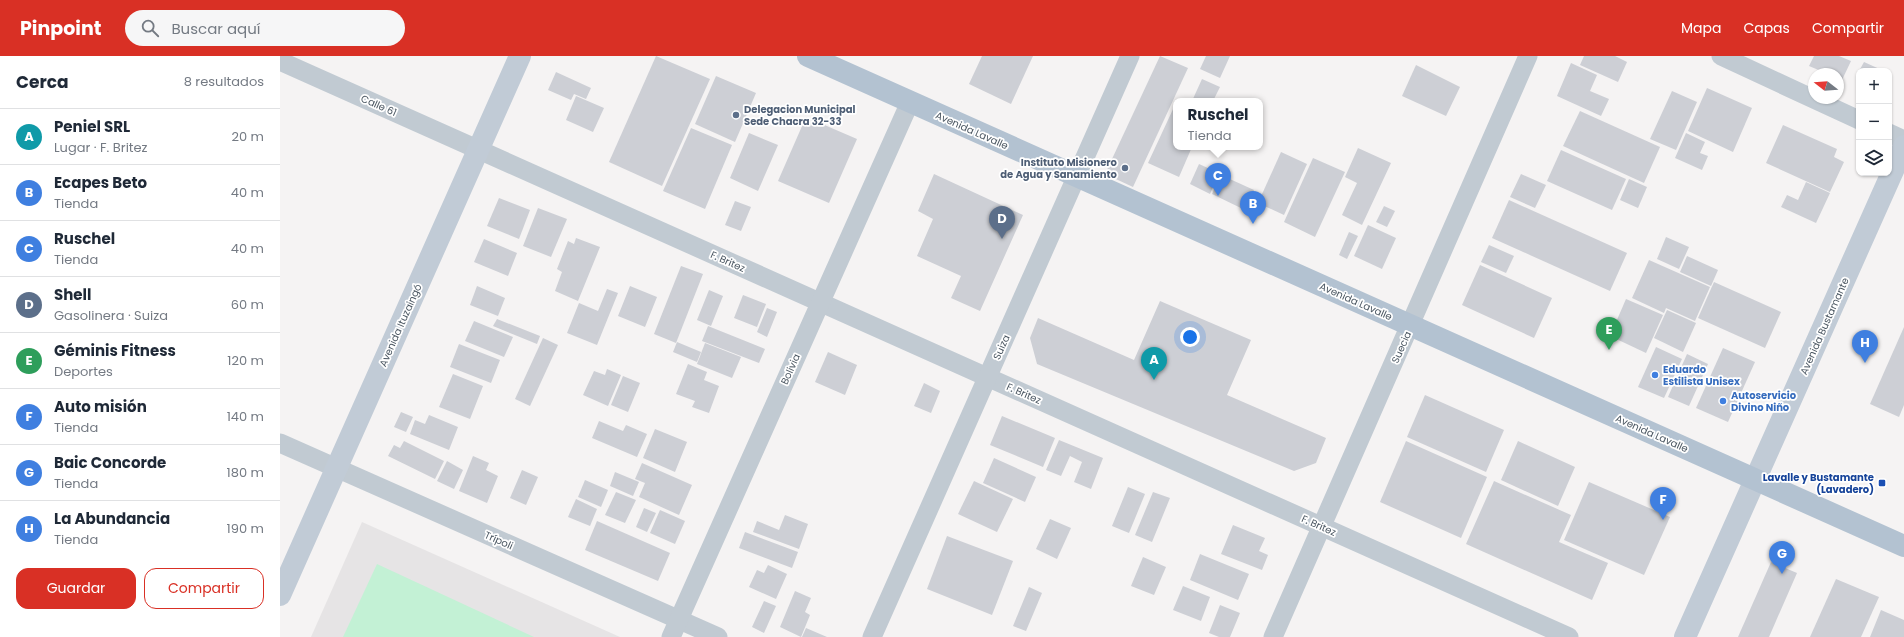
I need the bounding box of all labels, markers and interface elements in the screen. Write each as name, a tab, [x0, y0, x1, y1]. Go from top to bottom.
search box	[125, 10, 405, 46]
text: Pinpoint	[20, 15, 101, 42]
icon: search	[139, 17, 161, 39]
text: Buscar aquí	[171, 18, 260, 39]
text: Mapa	[1681, 18, 1721, 38]
text: Capas	[1743, 18, 1790, 38]
text: Compartir	[1812, 18, 1884, 38]
north arrow	[1808, 68, 1844, 104]
map controls	[1856, 68, 1892, 176]
button: +	[1856, 68, 1892, 104]
text: Cerca	[16, 70, 69, 94]
text: 8 resultados	[184, 72, 264, 91]
street label: Calle 61	[358, 91, 399, 120]
popup	[1173, 98, 1263, 150]
place label: Delegacion Municipal Sede Chacra 32-33	[744, 102, 856, 129]
text: Ruschel	[1187, 104, 1249, 125]
button: −	[1856, 104, 1892, 140]
street label: Avenida Lavalle	[933, 108, 1011, 153]
marker: Delegacion Municipal Sede Chacra 32-33	[731, 110, 741, 120]
text: Peniel SRL	[54, 116, 130, 137]
text: Tienda	[1187, 126, 1232, 145]
text: A	[24, 127, 34, 146]
text: 20 m	[231, 127, 264, 146]
text: Lugar · F. Britez	[54, 138, 148, 157]
button: layers	[1856, 140, 1892, 176]
place label: Instituto Misionero de Agua y Sanamiento	[1000, 155, 1118, 182]
marker: Instituto Misionero de Agua y Sanamiento	[1120, 163, 1130, 173]
pin: C	[1205, 163, 1231, 196]
text: Ecapes Beto	[54, 172, 147, 193]
text: B	[25, 183, 33, 202]
text: 40 m	[231, 183, 264, 202]
pin: B	[1240, 191, 1266, 224]
text: Tienda	[54, 194, 98, 213]
pin: D	[989, 206, 1015, 239]
text: Ruschel	[54, 228, 115, 249]
text: C	[24, 239, 34, 258]
text: 40 m	[231, 239, 264, 258]
street label: F. Britez	[708, 247, 748, 276]
text: Tienda	[54, 250, 98, 269]
street label: Avenida Bustamante	[1796, 275, 1853, 377]
street label: Avenida Lavalle	[1317, 279, 1395, 324]
street label: Avenida Ituzaingó	[375, 281, 425, 369]
text: Shell	[54, 284, 91, 305]
text: D	[24, 295, 34, 314]
text: 60 m	[231, 295, 264, 314]
text: Gasolinera · Suiza	[54, 306, 168, 325]
pin: E	[1596, 317, 1622, 350]
your location	[1180, 327, 1200, 347]
street label: Suecia	[1388, 329, 1415, 366]
pin: H	[1852, 330, 1878, 363]
street label: Suiza	[989, 332, 1014, 362]
text: Géminis Fitness	[54, 340, 176, 361]
pin: A	[1141, 347, 1167, 380]
text: E	[25, 351, 33, 370]
text: 120 m	[227, 351, 264, 370]
street label: Bolivia	[777, 351, 804, 387]
text: Deportes	[54, 362, 113, 381]
place label: Eduardo Estilista Unisex	[1663, 362, 1740, 389]
marker: Eduardo Estilista Unisex	[1650, 370, 1660, 380]
street label: F. Britez	[1004, 379, 1044, 408]
place label: Autoservicio Divino Niño	[1731, 388, 1797, 415]
text: Auto misión	[54, 396, 147, 417]
marker: Autoservicio Divino Niño	[1718, 396, 1728, 406]
text: F	[25, 407, 33, 426]
text: 140 m	[227, 407, 264, 426]
street label: Avenida Lavalle	[1613, 411, 1691, 456]
text: Tienda	[54, 418, 98, 437]
text: Baic Concorde	[54, 452, 166, 473]
text: G	[24, 463, 34, 482]
text: 180 m	[227, 463, 264, 482]
place label: Lavalle y Bustamante (Lavadero)	[1763, 470, 1874, 497]
text: Tienda	[54, 474, 98, 493]
marker: Lavalle y Bustamante (Lavadero)	[1877, 478, 1887, 488]
pin: F	[1650, 487, 1676, 520]
text: La Abundancia	[54, 508, 170, 529]
street label: F. Britez	[1299, 511, 1339, 540]
text: H	[24, 519, 34, 538]
text: 190 m	[227, 519, 264, 538]
street label: Trípoli	[482, 528, 515, 553]
text: Tienda	[54, 530, 98, 549]
pin: G	[1769, 541, 1795, 574]
button: Guardar	[16, 568, 136, 609]
button: Compartir	[144, 568, 264, 609]

